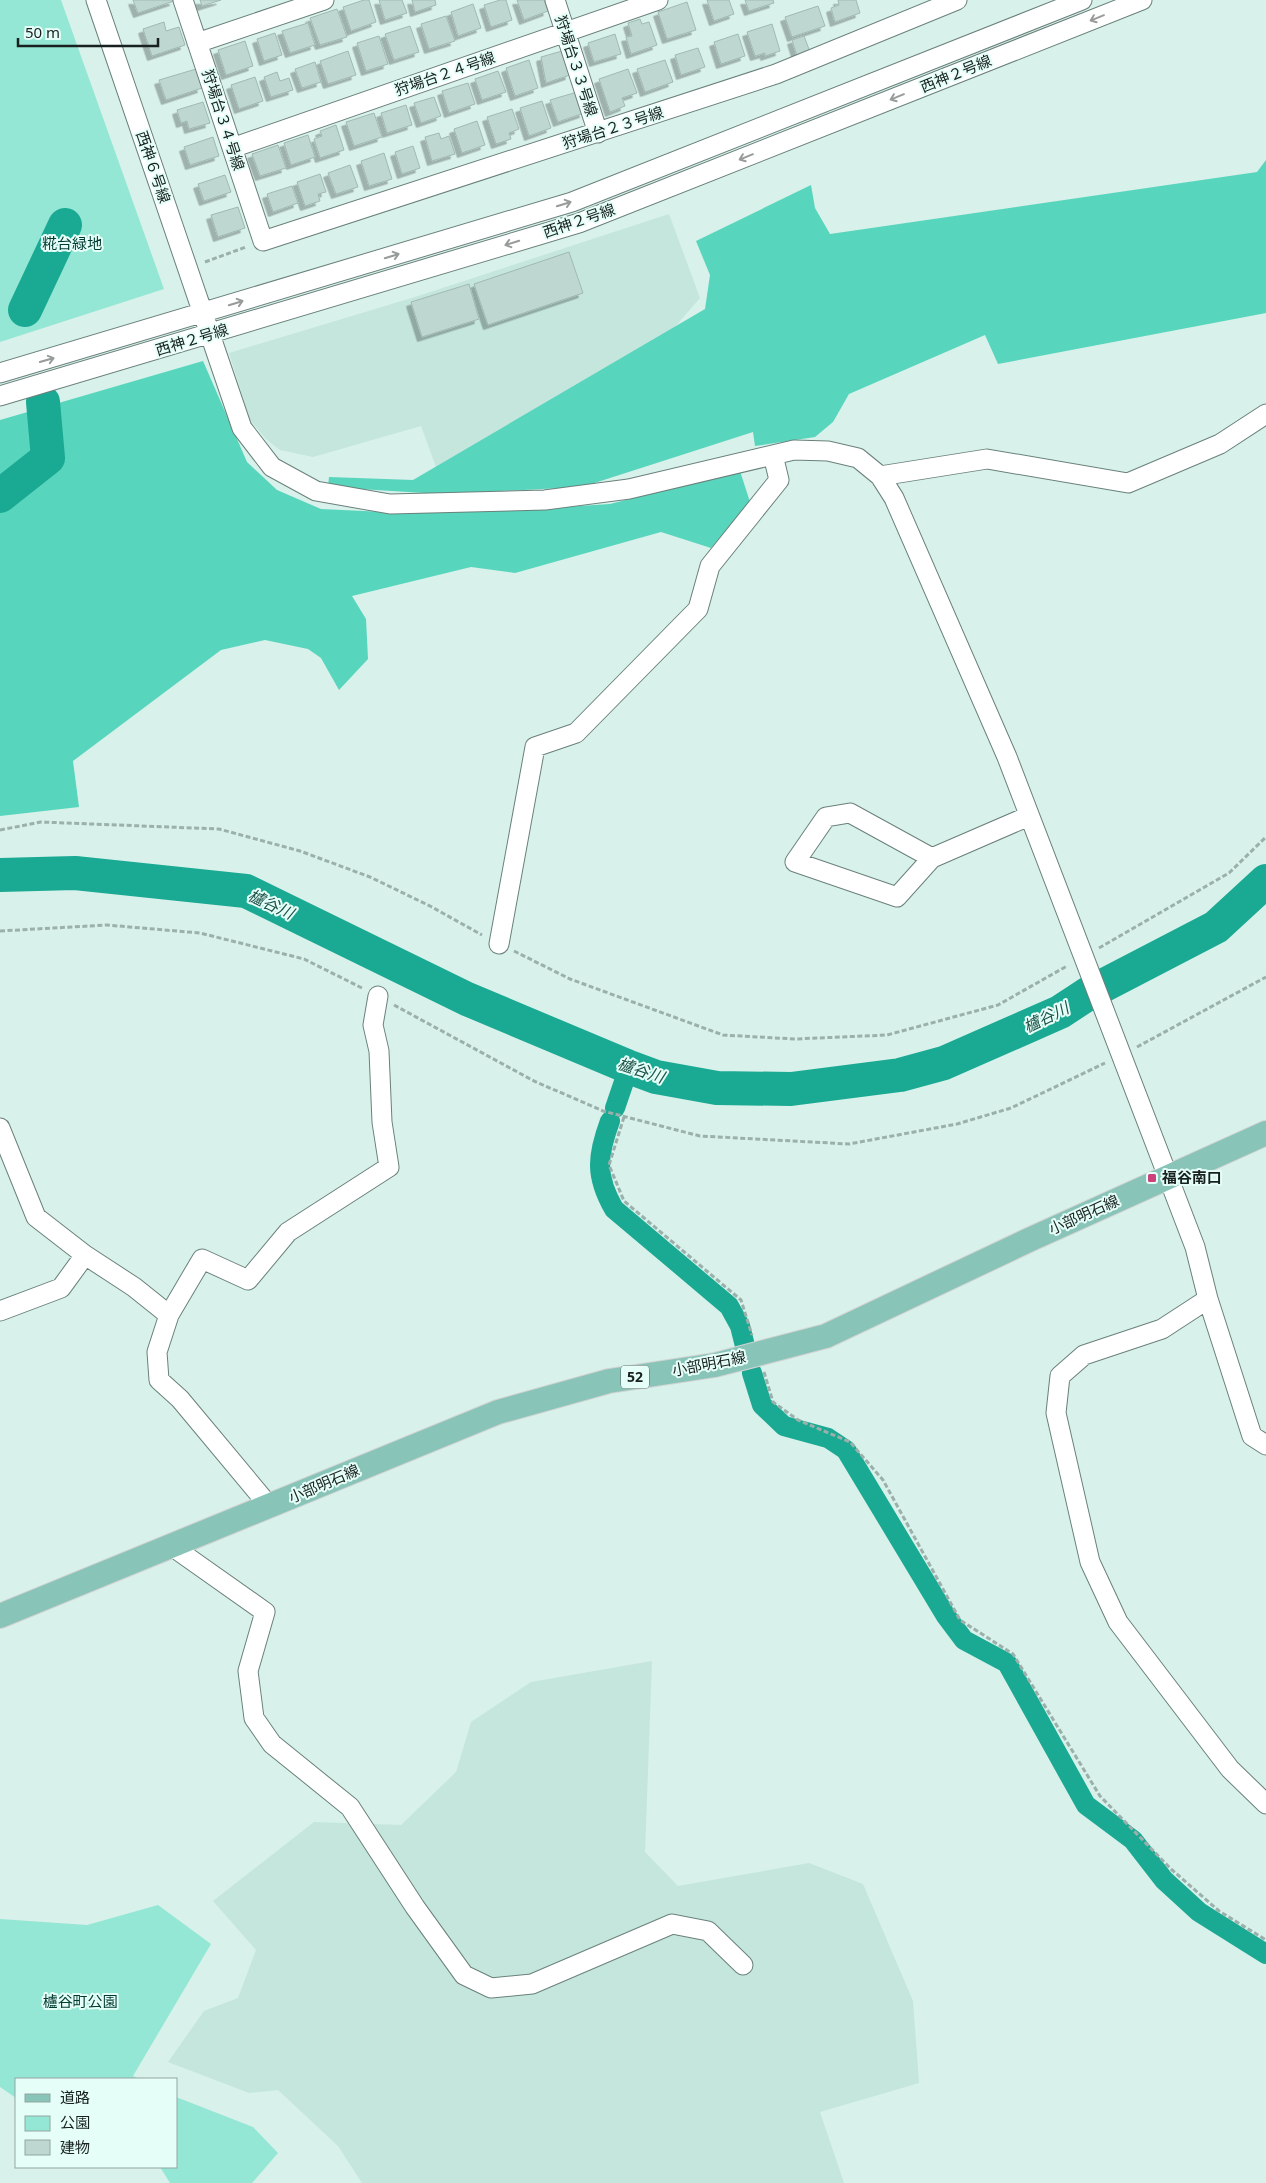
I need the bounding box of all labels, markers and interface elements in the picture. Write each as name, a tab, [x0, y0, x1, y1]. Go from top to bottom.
street label: 狩場台３３号線	[551, 13, 603, 119]
one-way arrow	[1090, 14, 1105, 23]
scale bar	[18, 15, 158, 47]
text: 50 m	[25, 22, 60, 42]
street label: 狩場台２４号線	[392, 47, 498, 100]
street label: 西神２号線	[917, 50, 994, 96]
street label: 狩場台３４号線	[198, 67, 250, 173]
one-way arrow	[890, 93, 905, 102]
street label: 狩場台２３号線	[560, 101, 666, 153]
street label: 西神６号線	[132, 128, 176, 205]
one-way arrow	[739, 153, 754, 162]
street label: 西神２号線	[540, 198, 617, 242]
one-way arrow	[556, 199, 572, 209]
park label: 糀台緑地	[42, 233, 102, 253]
one-way arrow	[504, 239, 520, 249]
one-way arrow	[383, 251, 399, 261]
one-way arrow	[228, 298, 244, 308]
street label: 西神２号線	[153, 319, 231, 360]
one-way arrow	[38, 354, 54, 364]
water label: 櫨谷川	[245, 884, 299, 925]
water label: 櫨谷川	[1020, 996, 1074, 1037]
water label: 櫨谷川	[615, 1052, 669, 1088]
place label: 福谷南口	[1161, 1167, 1222, 1187]
marker: 福谷南口	[1146, 1172, 1158, 1184]
street label: 小部明石線	[1045, 1190, 1122, 1238]
street label: 小部明石線	[670, 1346, 748, 1380]
road number: 52	[621, 1365, 649, 1388]
street label: 小部明石線	[285, 1459, 362, 1507]
park label: 櫨谷町公園	[42, 1991, 118, 2011]
legend	[15, 2078, 178, 2168]
text: 道路	[60, 2087, 90, 2107]
text: 公園	[60, 2112, 90, 2132]
text: 建物	[60, 2137, 90, 2157]

